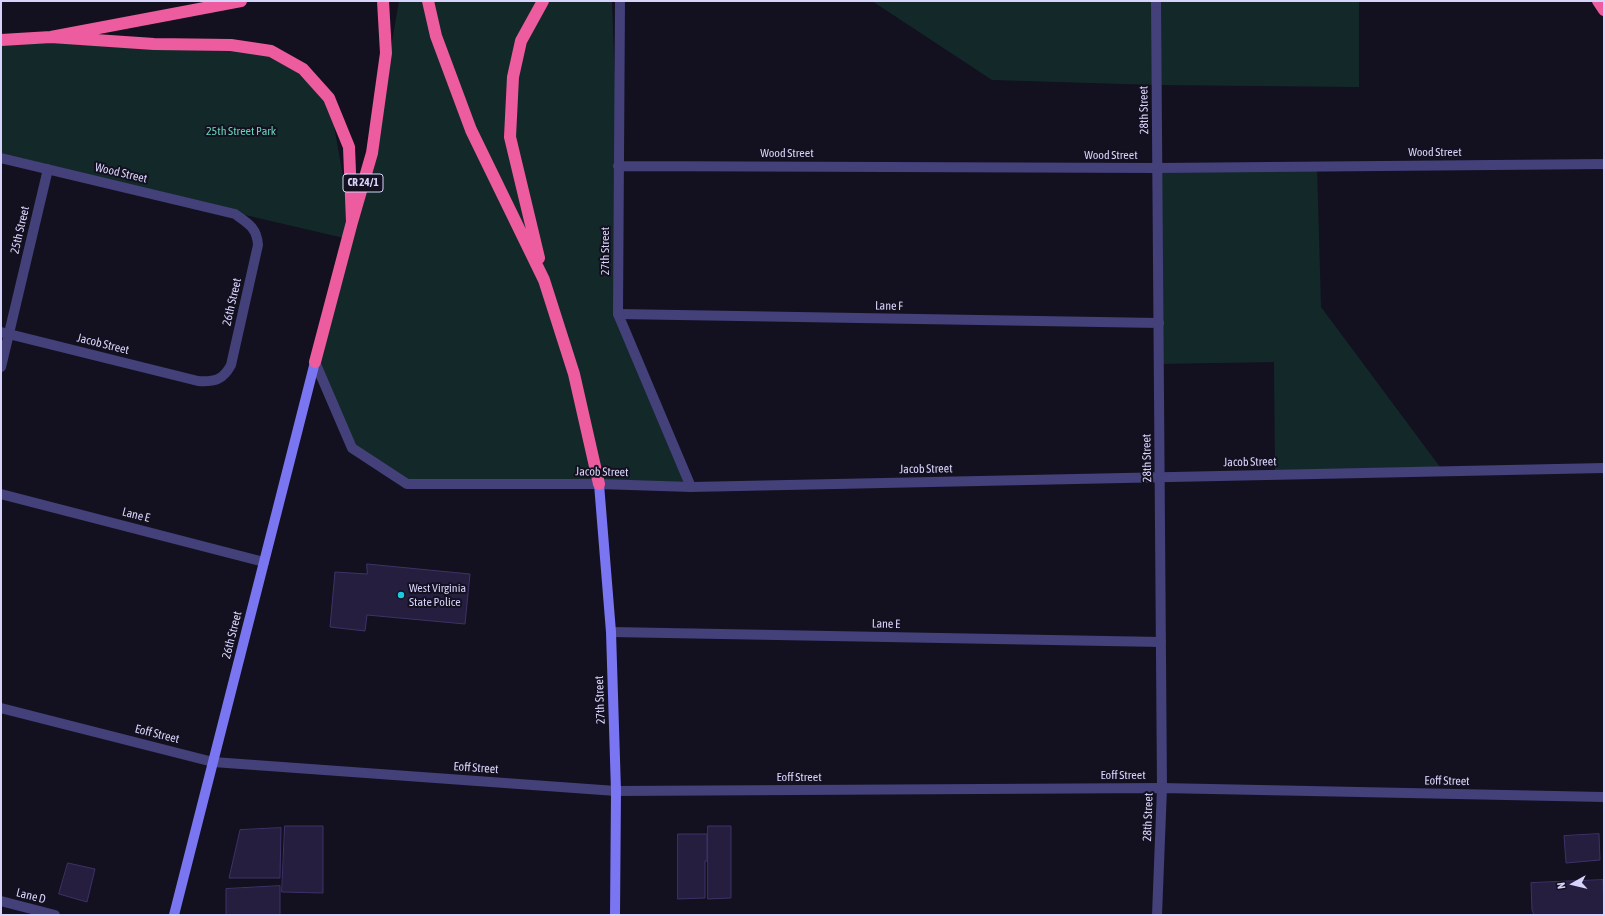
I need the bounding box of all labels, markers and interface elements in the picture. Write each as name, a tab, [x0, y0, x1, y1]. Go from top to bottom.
street label: 28th Street	[1136, 86, 1152, 134]
park label: 25th Street Park	[206, 124, 276, 138]
street label: Wood Street	[1408, 145, 1462, 159]
street label: Wood Street	[760, 146, 814, 160]
street label: Wood Street	[1084, 148, 1138, 162]
street label: Wood Street	[93, 160, 149, 186]
road number: CR 24/1	[343, 174, 383, 192]
street label: 25th Street	[8, 205, 32, 255]
street label: 27th Street	[598, 227, 612, 275]
street label: 26th Street	[220, 277, 244, 327]
street label: Lane F	[875, 299, 903, 313]
street label: Jacob Street	[75, 331, 131, 357]
street label: 28th Street	[1139, 434, 1155, 482]
street label: Jacob Street	[1223, 454, 1277, 470]
street label: Jacob Street	[899, 461, 953, 477]
street label: Jacob Street	[575, 464, 629, 480]
street label: Lane E	[121, 505, 151, 525]
place label: West Virginia State Police	[409, 581, 466, 609]
marker: West Virginia State Police	[396, 590, 406, 600]
street label: 26th Street	[219, 610, 245, 660]
street label: Lane E	[872, 617, 900, 631]
street label: 27th Street	[592, 675, 608, 725]
street label: Eoff Street	[133, 722, 181, 746]
street label: Eoff Street	[453, 759, 499, 777]
street label: Eoff Street	[1100, 768, 1146, 782]
street label: Eoff Street	[776, 770, 822, 784]
street label: Eoff Street	[1424, 773, 1470, 789]
street label: 28th Street	[1140, 792, 1156, 842]
north arrow	[1553, 864, 1593, 904]
text: N	[1555, 882, 1568, 890]
street label: Lane D	[15, 885, 47, 907]

